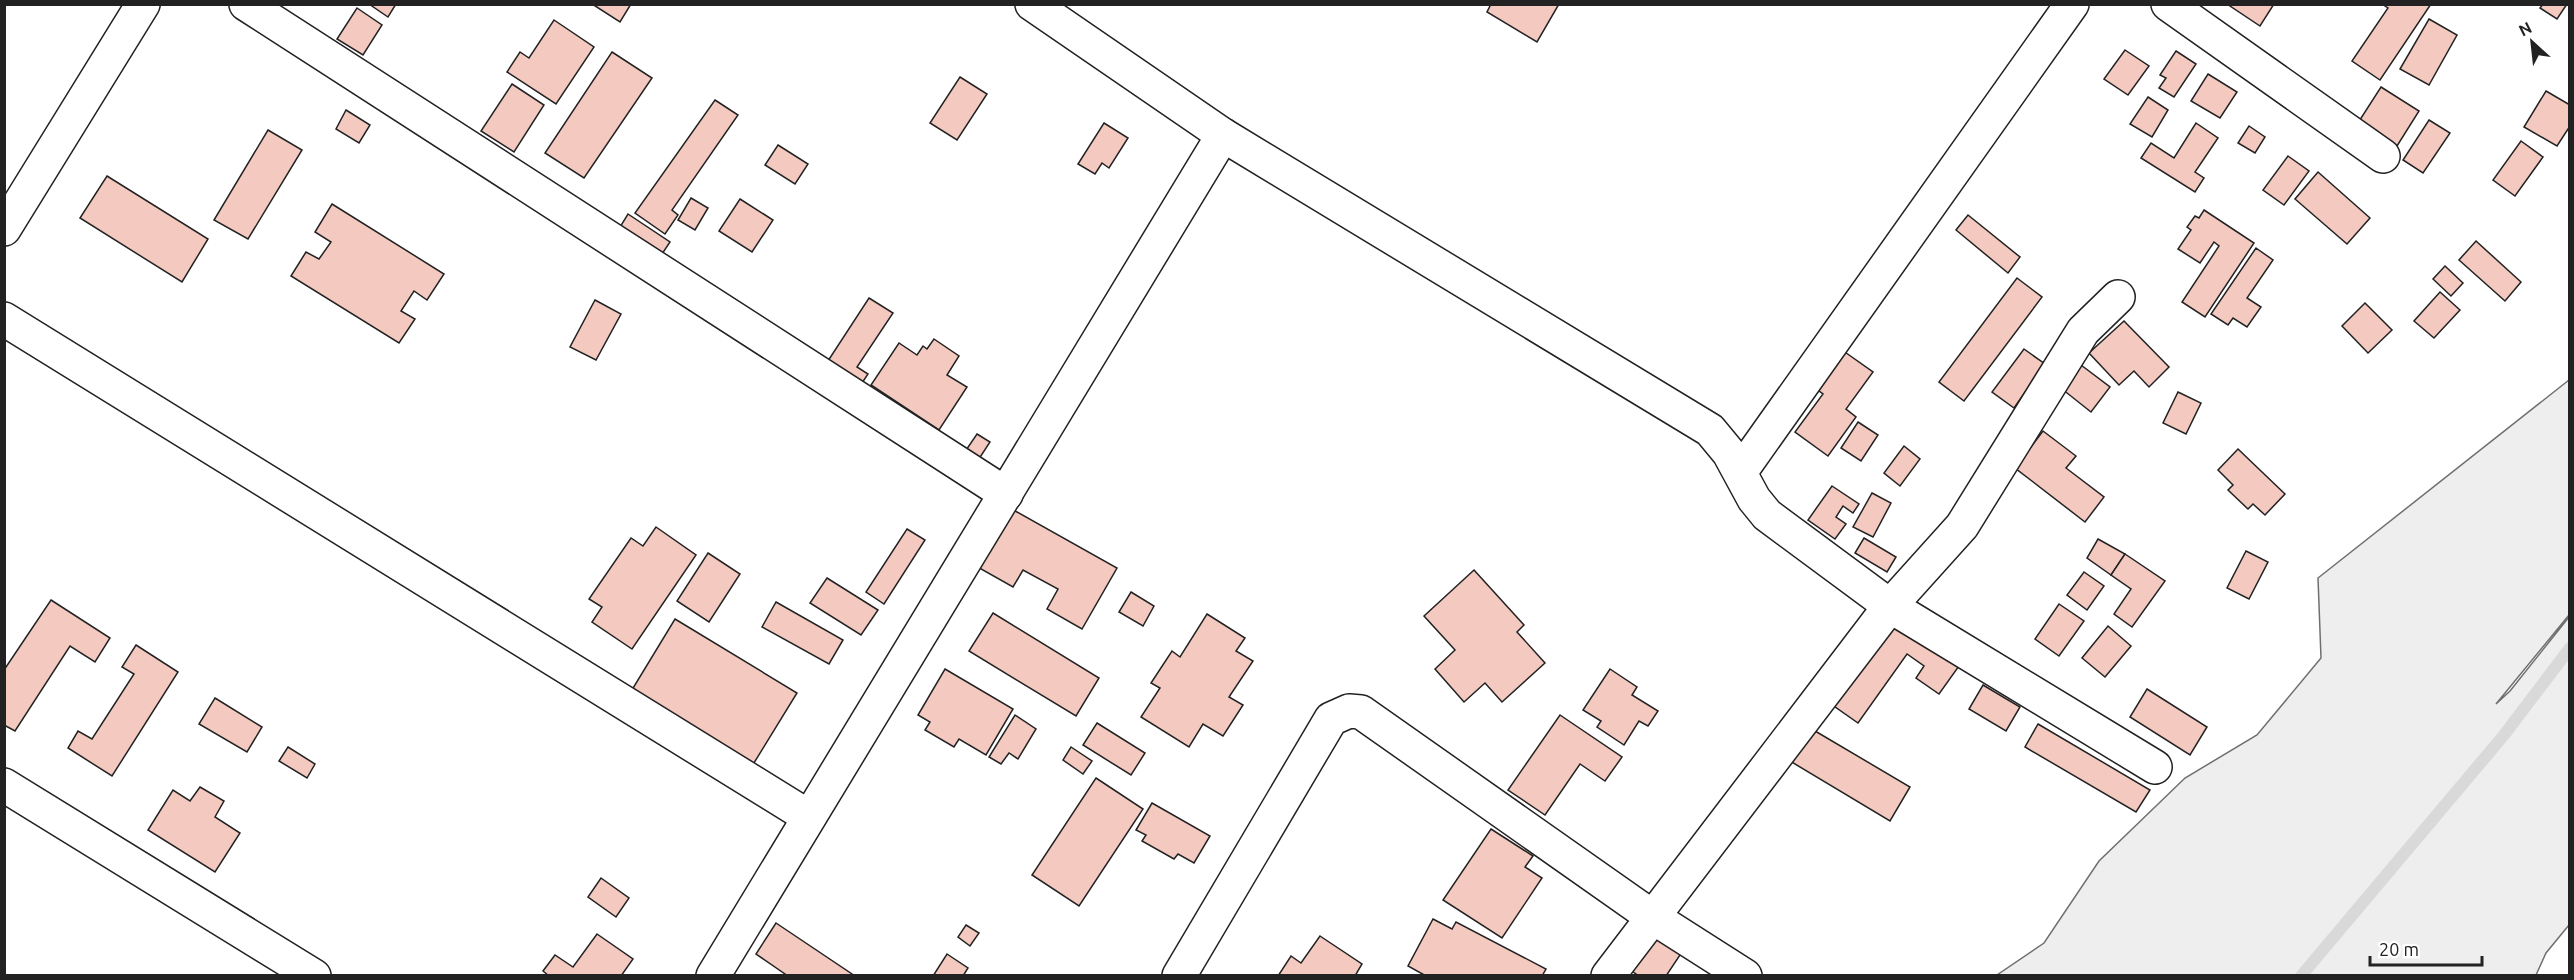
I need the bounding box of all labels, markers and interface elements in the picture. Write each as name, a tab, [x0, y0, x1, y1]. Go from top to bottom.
north arrow	[2502, 12, 2562, 72]
text: N	[2516, 18, 2535, 39]
scale bar	[2370, 929, 2482, 967]
text: 20 m	[2379, 939, 2419, 959]

